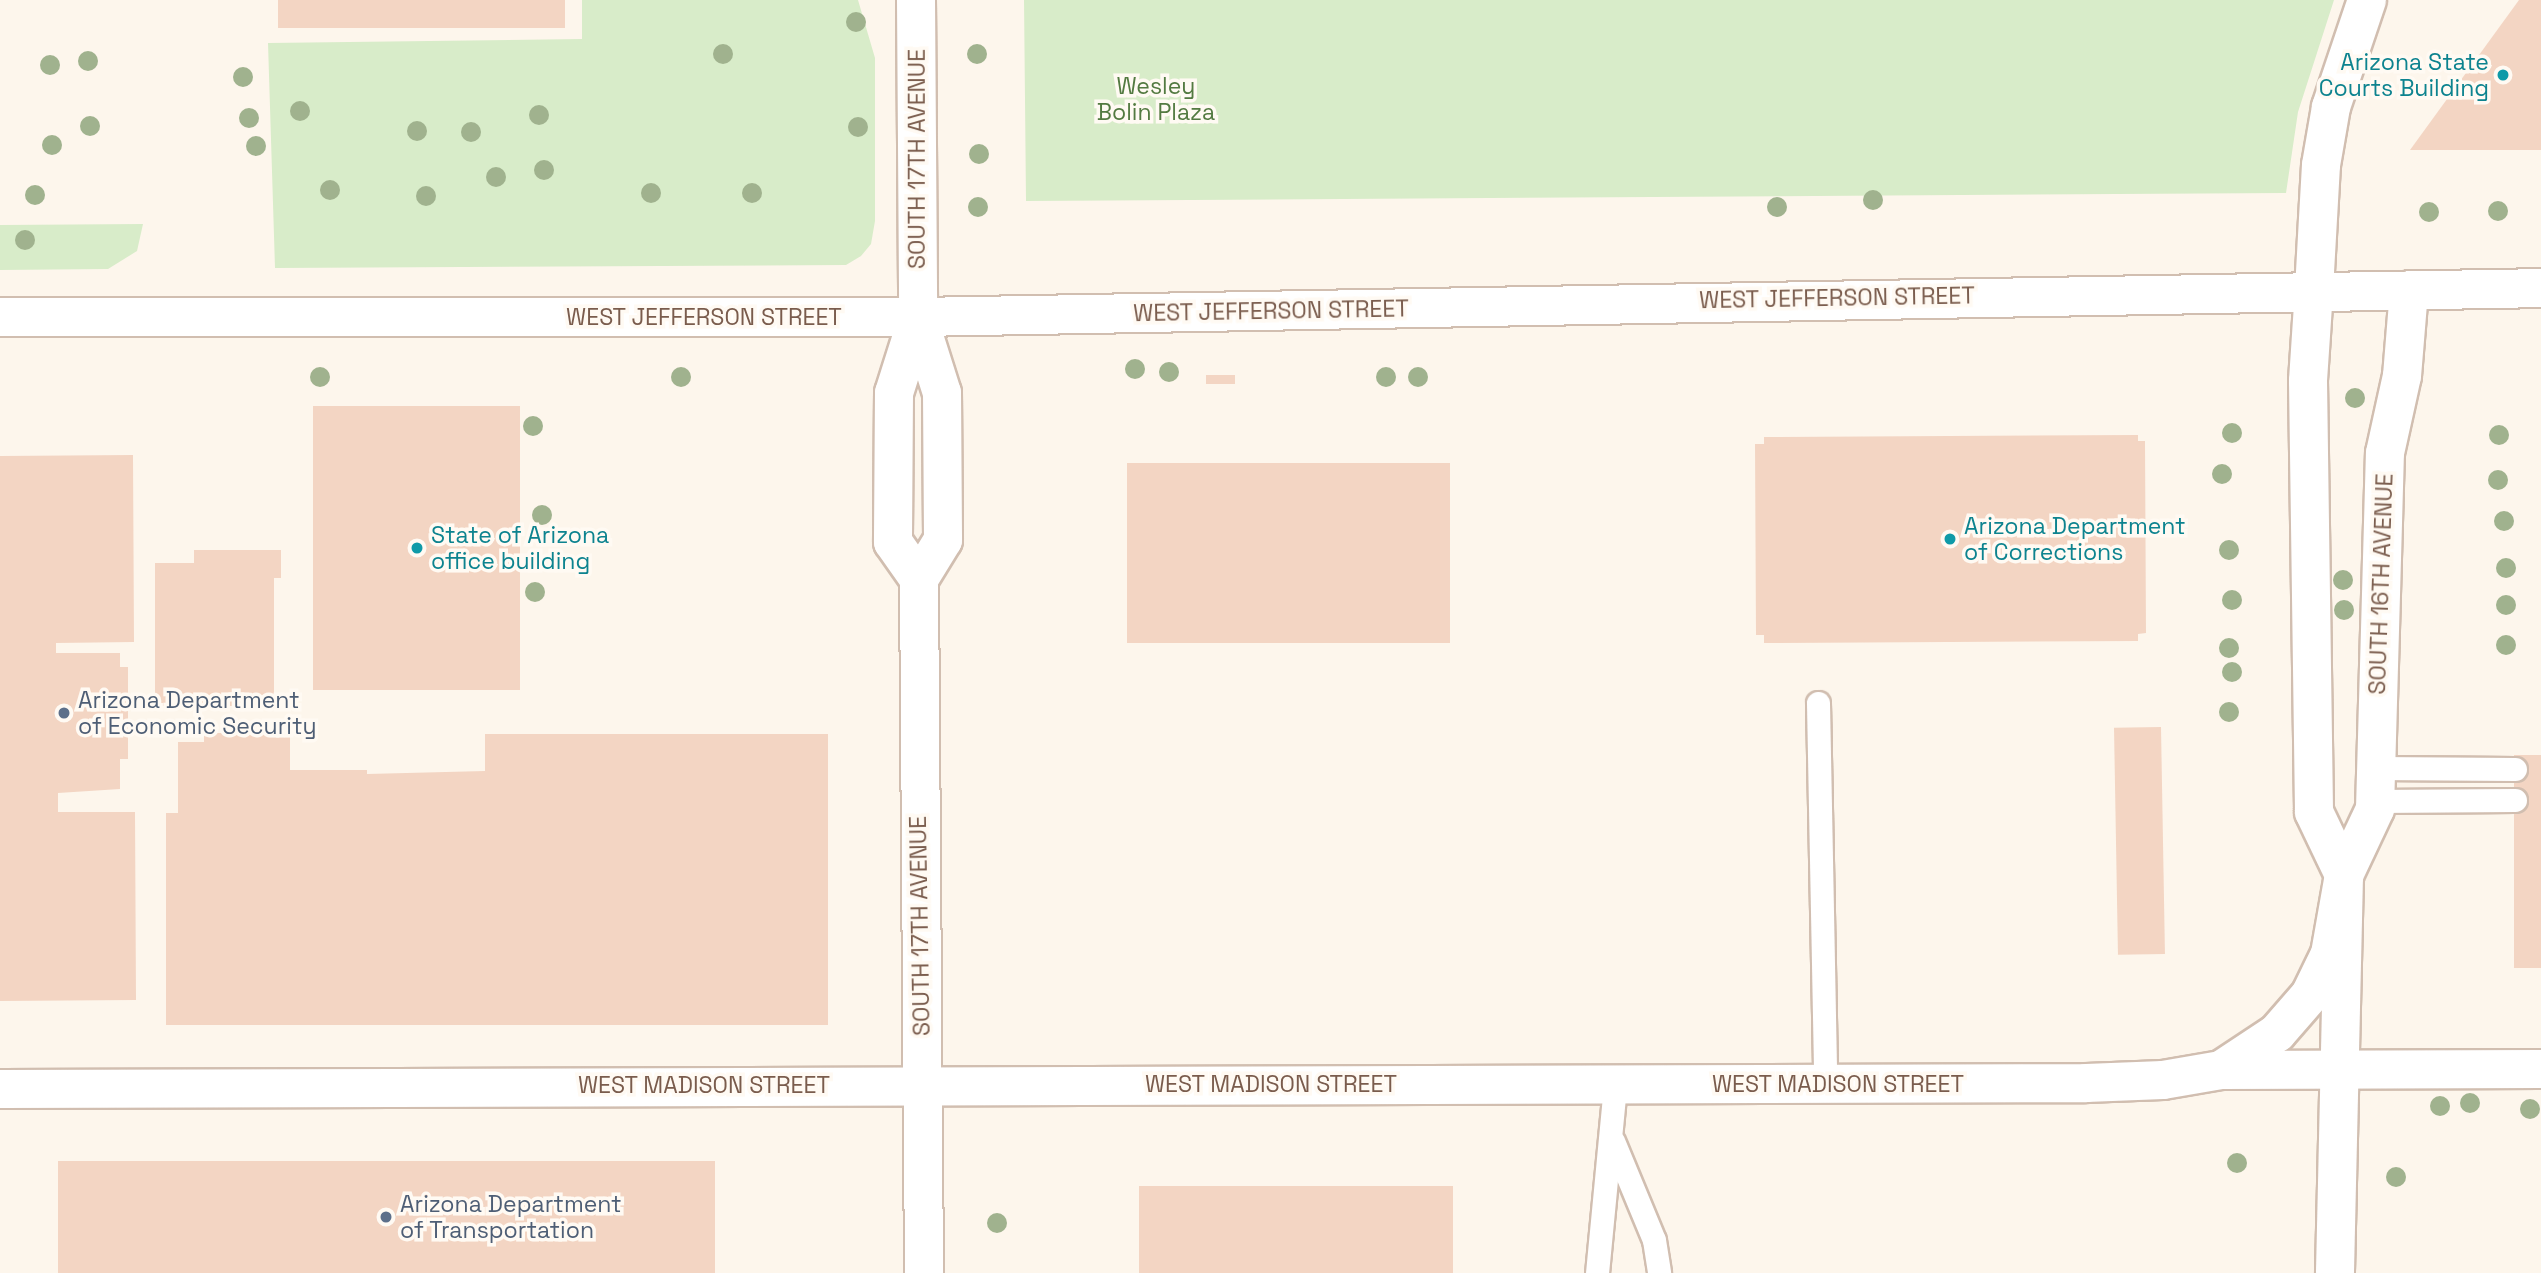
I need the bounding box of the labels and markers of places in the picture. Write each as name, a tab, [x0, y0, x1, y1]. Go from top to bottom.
place label: Arizona State Courts Building	[2319, 48, 2489, 102]
marker: Arizona State Courts Building	[2495, 67, 2511, 83]
place label: Arizona Department of Corrections	[1964, 512, 2186, 566]
place label: State of Arizona office building	[431, 521, 610, 575]
marker: Arizona Department of Corrections	[1942, 531, 1958, 547]
marker: State of Arizona office building	[409, 540, 425, 556]
place label: Arizona Department of Economic Security	[78, 686, 317, 740]
marker: Arizona Department of Economic Security	[56, 705, 72, 721]
place label: Arizona Department of Transportation	[400, 1190, 622, 1244]
marker: Arizona Department of Transportation	[378, 1209, 394, 1225]

